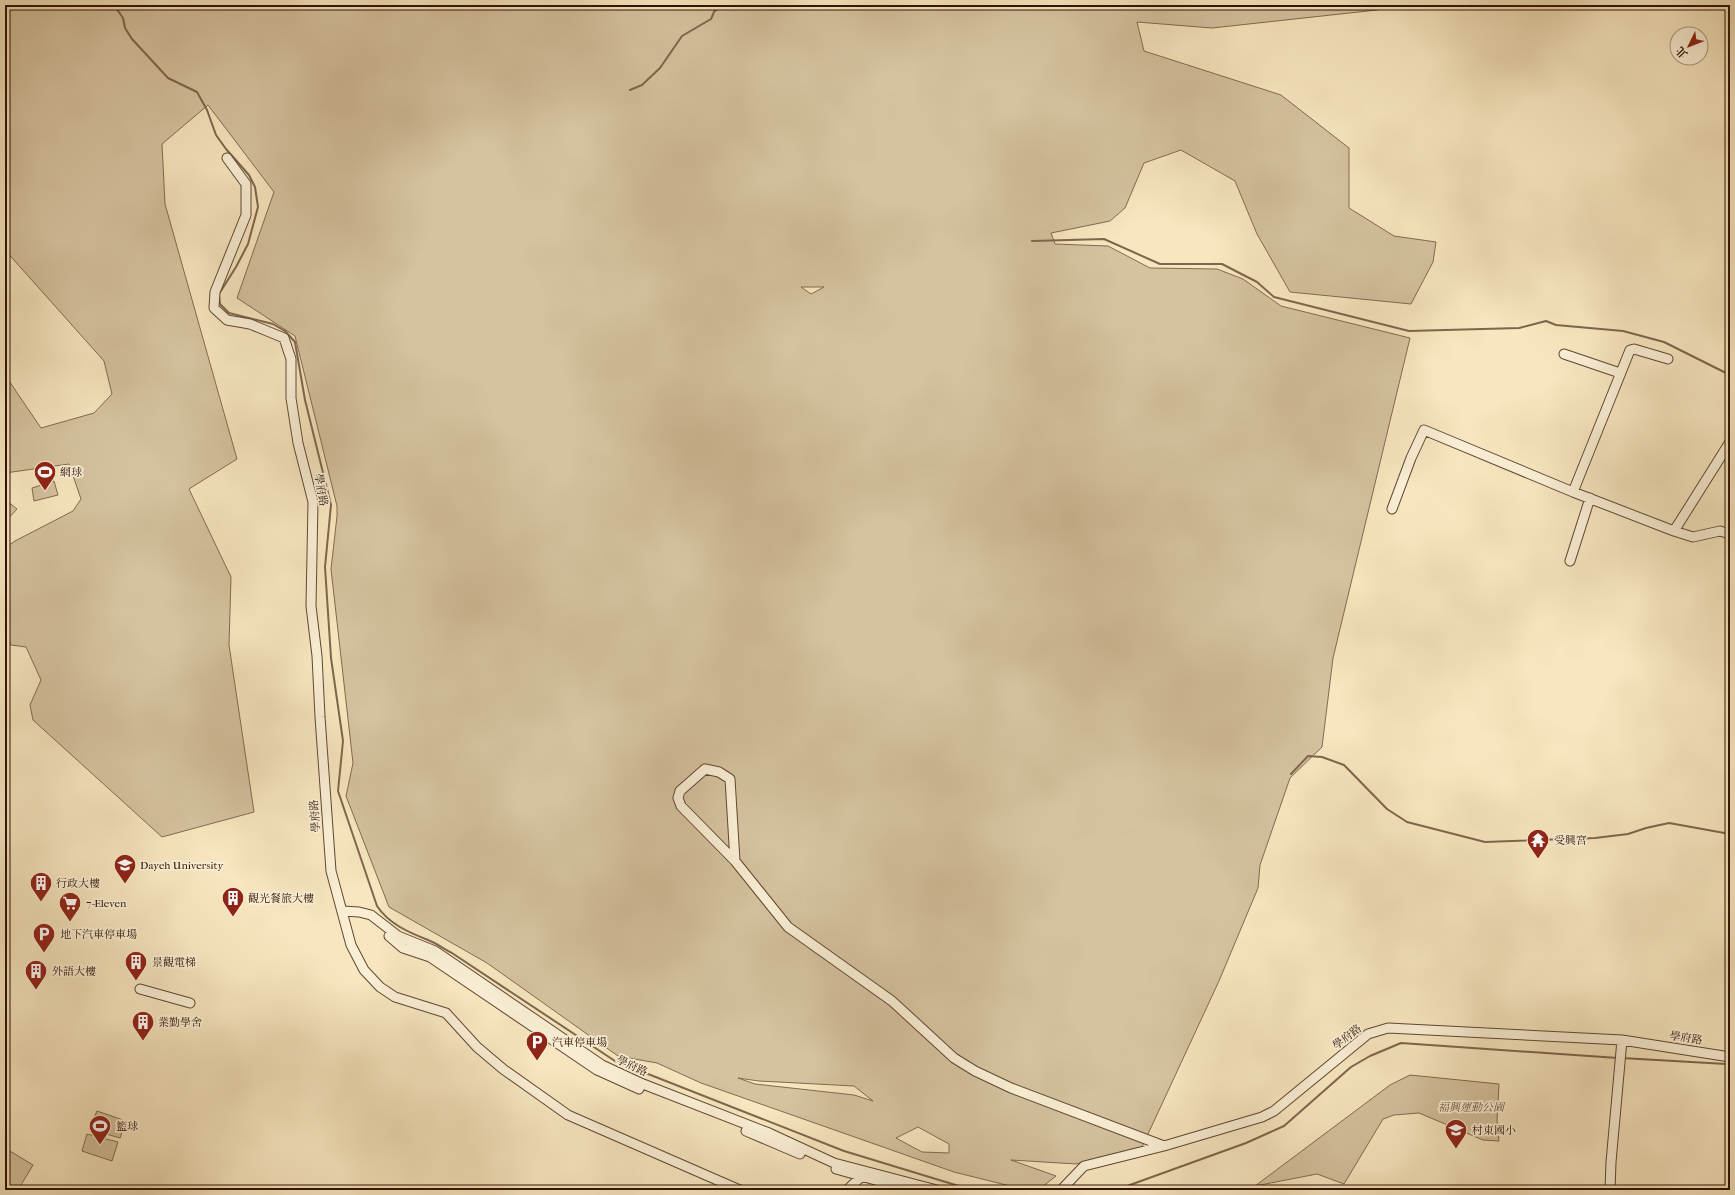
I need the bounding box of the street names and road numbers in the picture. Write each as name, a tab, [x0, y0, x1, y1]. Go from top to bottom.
street label: 學府路	[312, 473, 330, 507]
street label: 學府路	[307, 799, 323, 833]
street label: 學府路	[1330, 1022, 1364, 1052]
street label: 學府路	[1669, 1029, 1703, 1047]
street label: 學府路	[614, 1053, 650, 1079]

